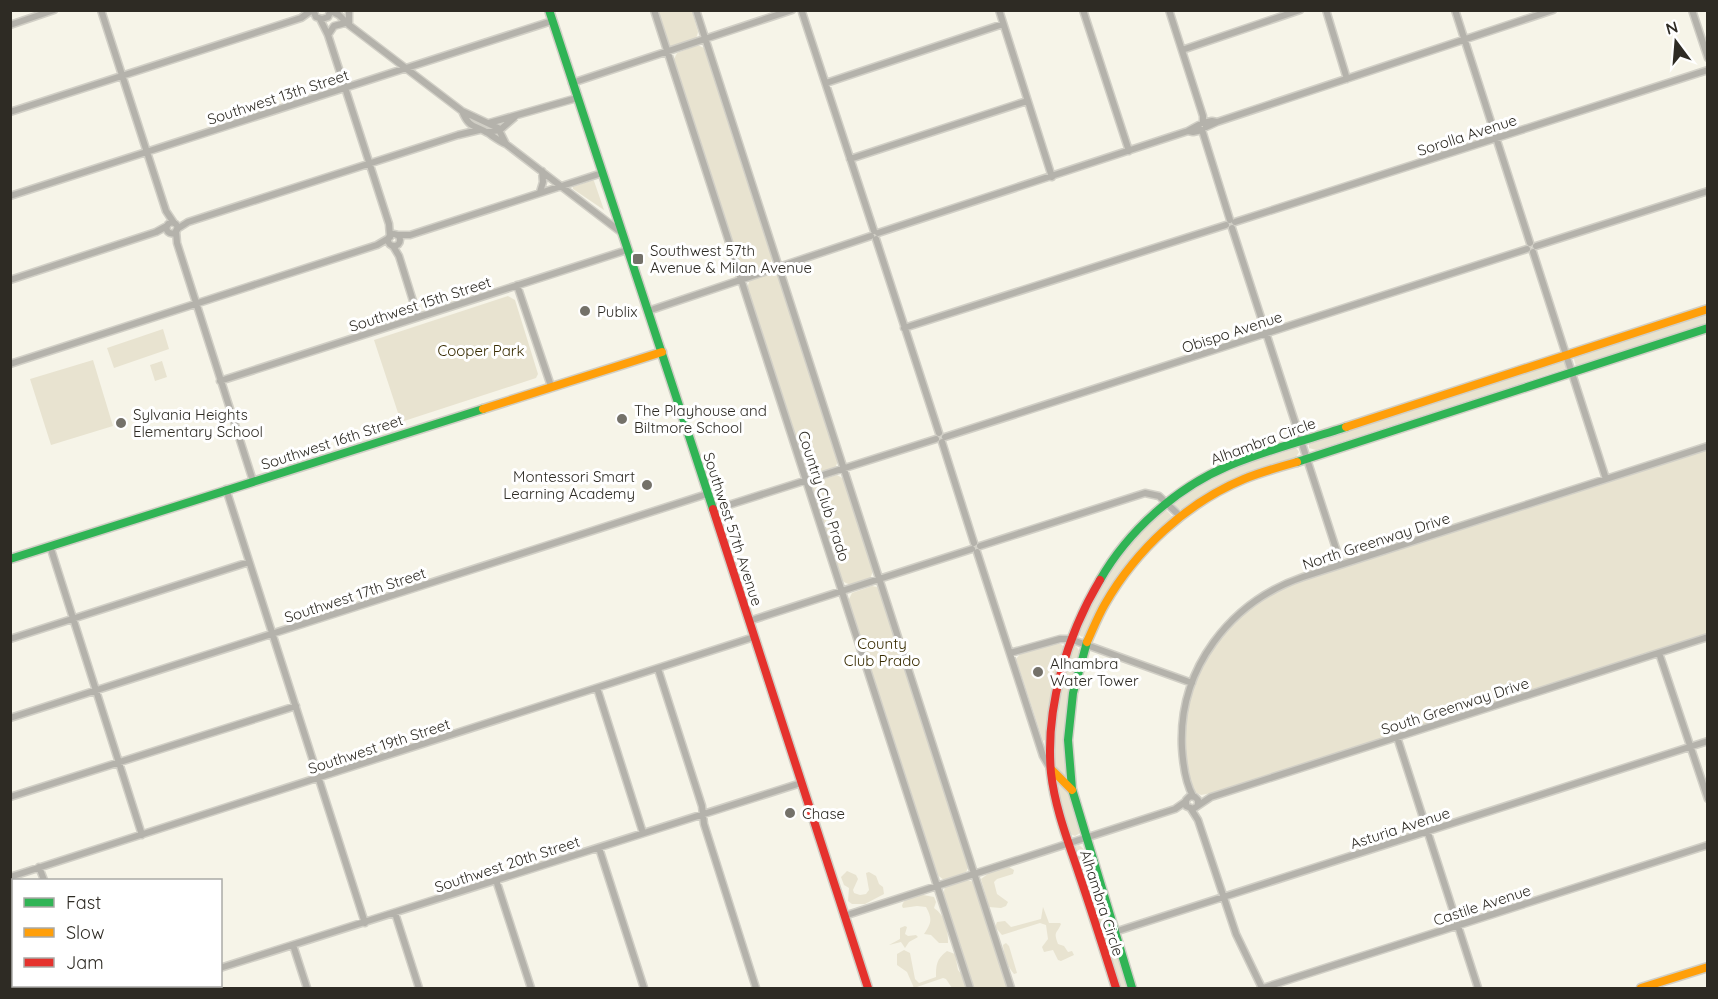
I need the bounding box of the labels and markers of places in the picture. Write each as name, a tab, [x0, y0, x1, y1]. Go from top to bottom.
place label: Southwest 57th Avenue & Milan Avenue	[650, 241, 812, 277]
marker: Southwest 57th Avenue & Milan Avenue	[631, 252, 645, 266]
place label: Publix	[597, 302, 637, 321]
marker: Publix	[578, 304, 592, 318]
place label: The Playhouse and Biltmore School	[634, 401, 767, 437]
place label: Sylvania Heights Elementary School	[133, 405, 263, 441]
marker: The Playhouse and Biltmore School	[615, 412, 629, 426]
marker: Sylvania Heights Elementary School	[114, 416, 128, 430]
place label: Montessori Smart Learning Academy	[503, 467, 635, 503]
marker: Montessori Smart Learning Academy	[640, 478, 654, 492]
place label: Alhambra Water Tower	[1050, 654, 1139, 690]
marker: Alhambra Water Tower	[1031, 665, 1045, 679]
place label: Chase	[802, 804, 845, 823]
marker: Chase	[783, 806, 797, 820]

